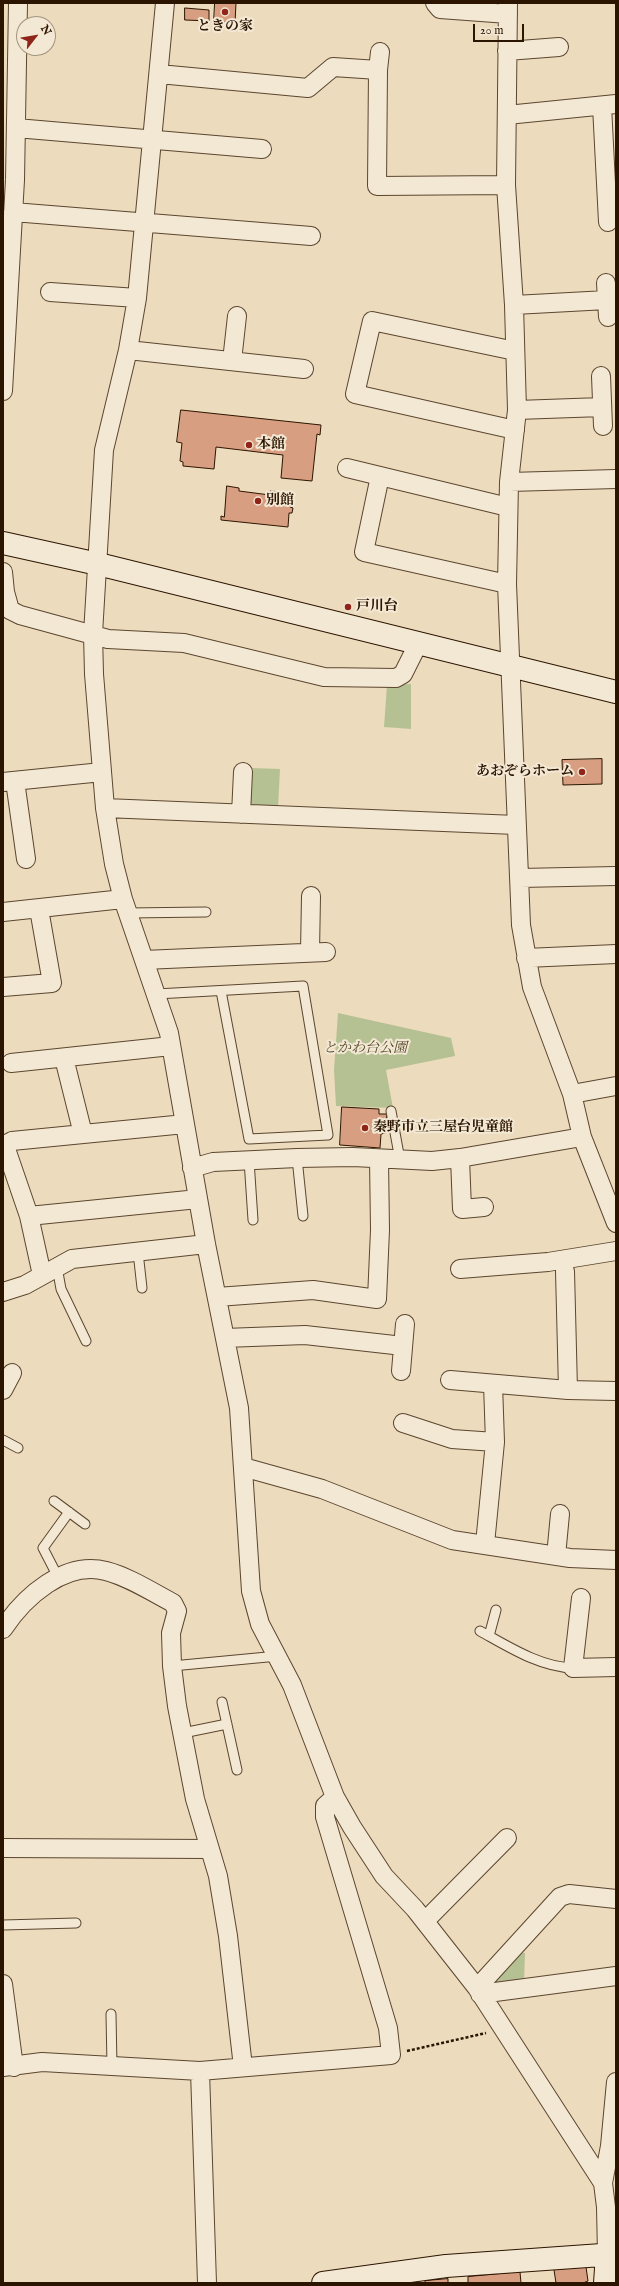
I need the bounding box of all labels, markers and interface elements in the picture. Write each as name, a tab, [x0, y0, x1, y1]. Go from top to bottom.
marker: ときの家	[220, 7, 230, 17]
north arrow	[16, 16, 56, 56]
scale bar	[475, 16, 526, 42]
place label: ときの家	[197, 19, 253, 35]
text: N	[37, 23, 54, 38]
text: 20 m	[480, 23, 503, 38]
place label: 本館	[257, 437, 285, 453]
marker: 本館	[244, 440, 254, 450]
place label: 別館	[266, 493, 294, 509]
marker: 別館	[253, 496, 263, 506]
place label: 戸川台	[356, 599, 398, 615]
marker: 戸川台	[343, 602, 353, 612]
place label: あおぞらホーム	[476, 764, 574, 780]
marker: あおぞらホーム	[577, 767, 587, 777]
park label: とかわ台公園	[323, 1041, 407, 1057]
place label: 秦野市立三屋台児童館	[373, 1120, 513, 1136]
marker: 秦野市立三屋台児童館	[360, 1123, 370, 1133]

